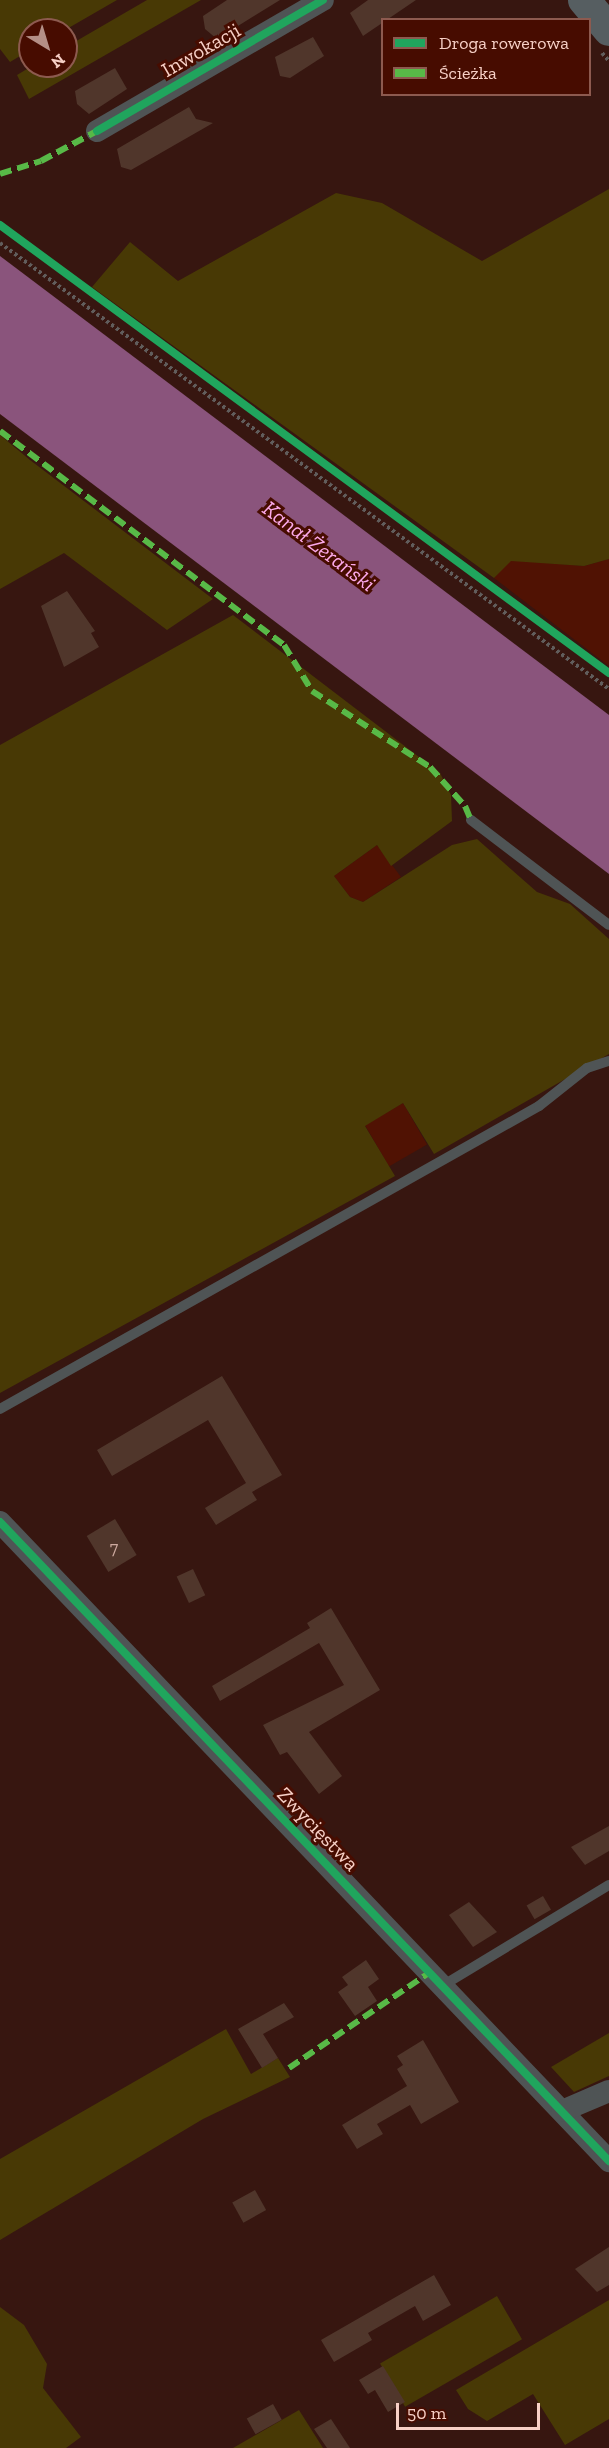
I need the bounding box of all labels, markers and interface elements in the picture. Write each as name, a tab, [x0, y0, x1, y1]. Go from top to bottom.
street label: Inwokacji	[157, 17, 245, 83]
north arrow	[18, 18, 78, 78]
legend	[381, 18, 591, 96]
text: Droga rowerowa	[439, 32, 569, 54]
text: N	[48, 50, 69, 72]
text: Ścieżka	[439, 62, 497, 84]
water label: Kanał Żerański	[257, 495, 381, 597]
house number: 7	[110, 1537, 118, 1559]
street label: Zwycięstwa	[272, 1782, 364, 1876]
scale bar	[399, 2391, 543, 2429]
text: 50 m	[407, 2402, 446, 2424]

